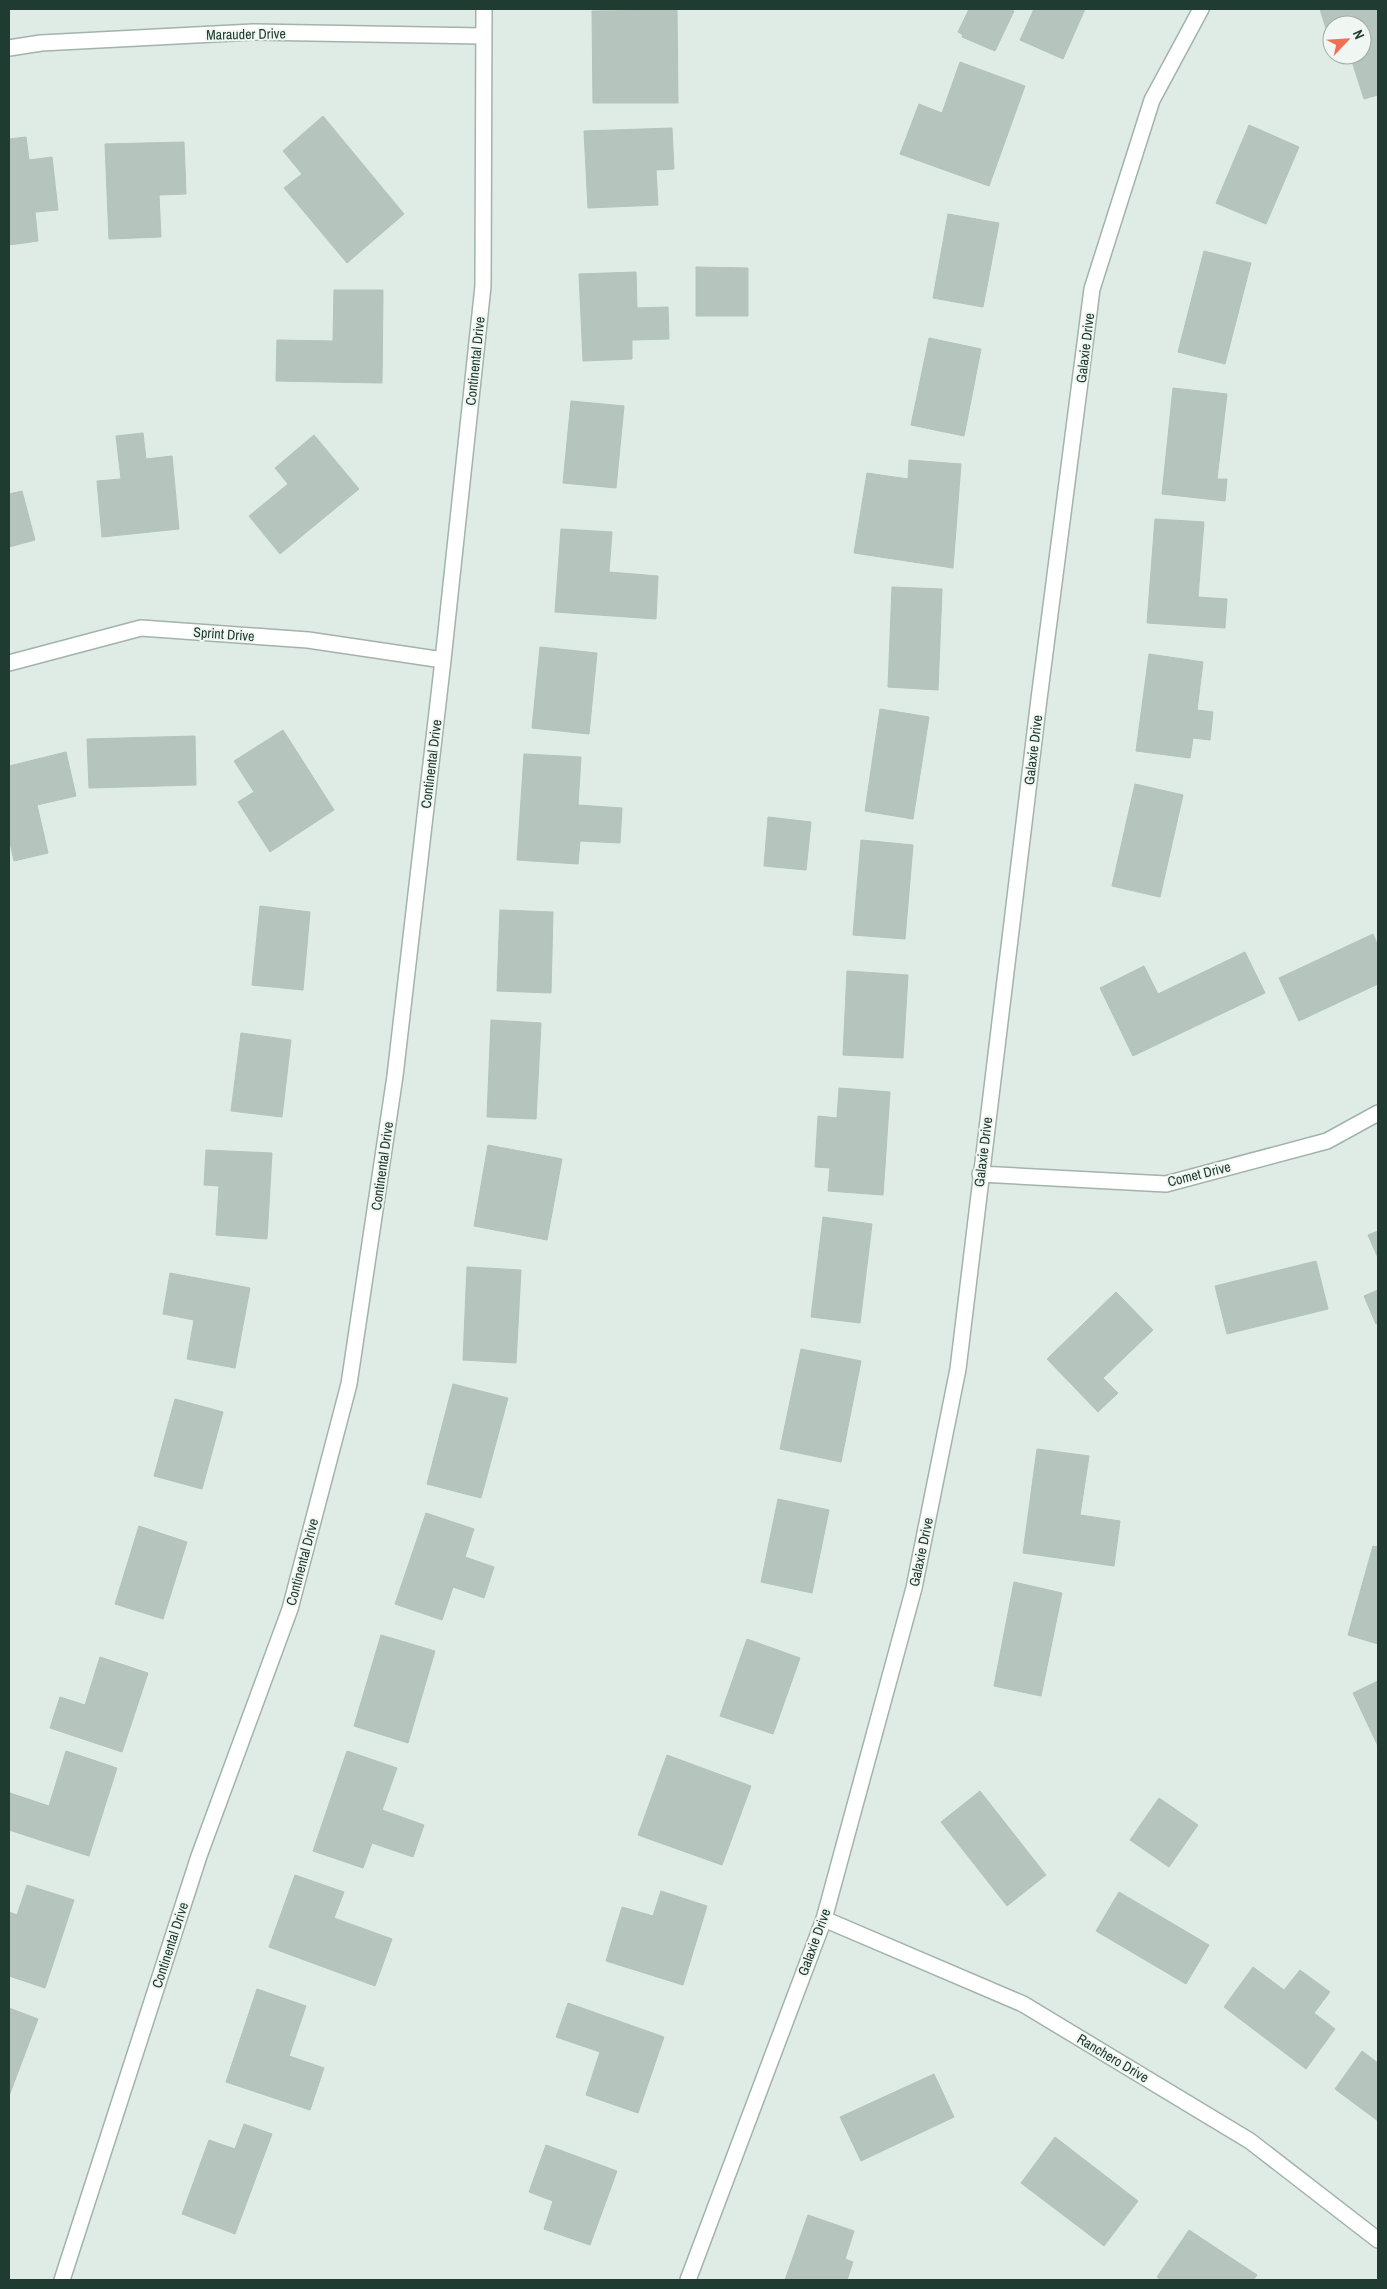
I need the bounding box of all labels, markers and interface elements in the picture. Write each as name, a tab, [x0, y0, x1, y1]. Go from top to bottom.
north arrow	[1322, 15, 1372, 65]
street label: Marauder Drive	[206, 24, 286, 44]
text: N	[1349, 27, 1369, 42]
street label: Galaxie Drive	[1072, 312, 1098, 384]
street label: Continental Drive	[461, 316, 489, 406]
street label: Sprint Drive	[193, 623, 255, 645]
street label: Galaxie Drive	[1020, 714, 1046, 786]
street label: Continental Drive	[417, 719, 445, 809]
street label: Galaxie Drive	[970, 1116, 996, 1188]
street label: Continental Drive	[367, 1121, 397, 1211]
street label: Comet Drive	[1166, 1157, 1232, 1191]
street label: Galaxie Drive	[905, 1516, 937, 1588]
street label: Continental Drive	[282, 1517, 322, 1607]
street label: Continental Drive	[148, 1900, 192, 1990]
street label: Galaxie Drive	[794, 1906, 834, 1978]
street label: Ranchero Drive	[1074, 2030, 1152, 2086]

